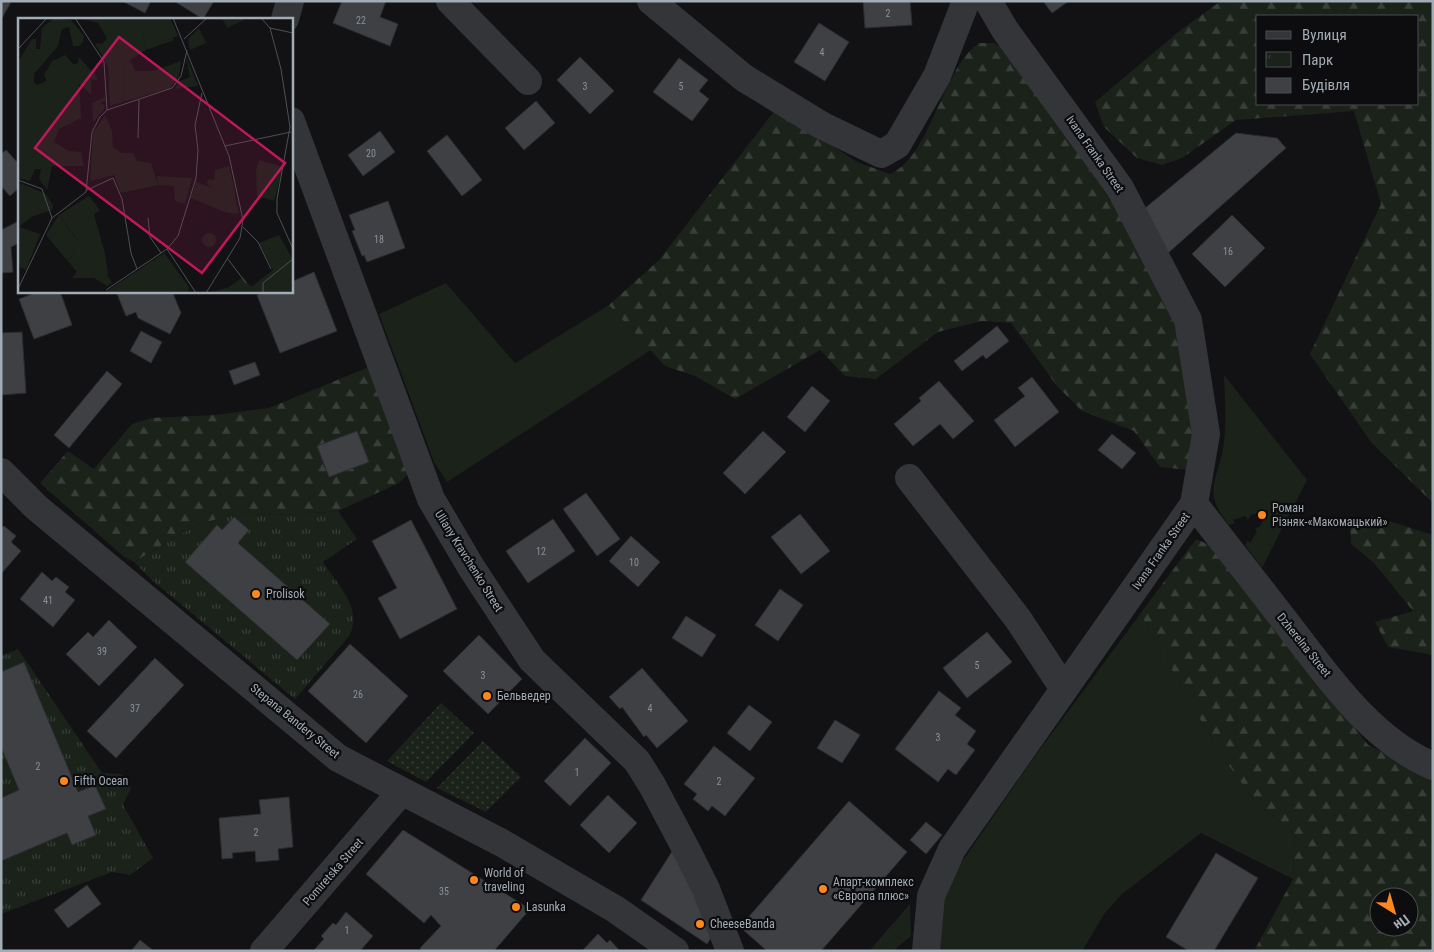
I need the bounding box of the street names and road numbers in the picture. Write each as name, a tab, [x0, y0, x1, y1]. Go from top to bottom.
street label: Ivana Franka Street	[1063, 113, 1127, 196]
street label: Uliany Kravchenko Street	[432, 508, 506, 615]
street label: Ivana Franka Street	[1129, 509, 1193, 592]
street label: Dzherelna Street	[1274, 610, 1334, 680]
street label: Stepana Bandery Street	[248, 681, 343, 762]
street label: Pomiretska Street	[300, 835, 366, 909]

